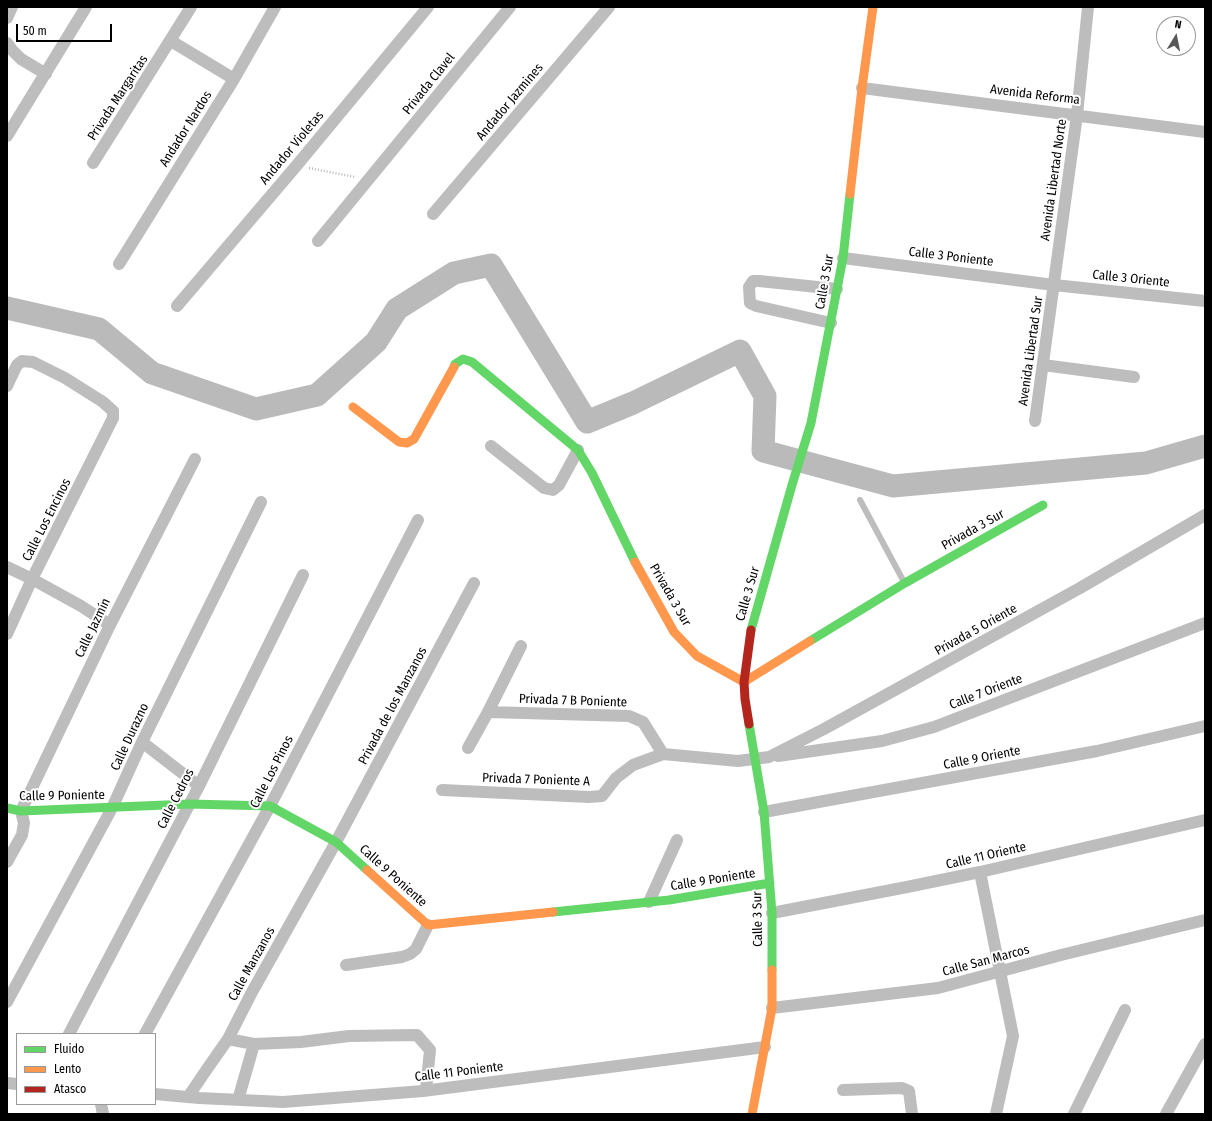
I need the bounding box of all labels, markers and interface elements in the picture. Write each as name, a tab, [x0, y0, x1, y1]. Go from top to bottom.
scale bar	[18, 16, 114, 42]
north arrow	[1156, 16, 1196, 56]
text: N	[1174, 18, 1182, 32]
text: 50 m	[23, 24, 47, 38]
street label: Privada Clavel	[400, 50, 458, 118]
street label: Privada Margaritas	[85, 52, 151, 144]
street label: Andador Jazmines	[473, 60, 547, 144]
street label: Avenida Reforma	[989, 82, 1081, 108]
street label: Andador Nardos	[157, 88, 215, 170]
street label: Andador Violetas	[257, 108, 327, 188]
street label: Avenida Libertad Norte	[1038, 118, 1070, 242]
street label: Calle 3 Poniente	[908, 244, 994, 270]
street label: Calle 3 Sur	[812, 253, 838, 311]
street label: Calle 3 Oriente	[1092, 267, 1170, 291]
street label: Avenida Libertad Sur	[1016, 295, 1046, 407]
street label: Calle Los Encinos	[19, 476, 75, 564]
street label: Privada 3 Sur	[939, 506, 1007, 554]
street label: Privada 3 Sur	[646, 561, 694, 629]
street label: Calle 3 Sur	[733, 565, 763, 623]
street label: Calle Jazmín	[72, 596, 114, 660]
street label: Privada 5 Oriente	[932, 601, 1020, 659]
street label: Privada de los Manzanos	[355, 644, 431, 768]
street label: Calle 7 Oriente	[947, 671, 1025, 713]
street label: Privada 7 B Poniente	[519, 691, 627, 711]
street label: Calle Durazno	[108, 701, 152, 773]
street label: Calle Los Pinos	[247, 733, 297, 811]
street label: Calle 9 Oriente	[942, 743, 1022, 773]
street label: Calle Cedros	[154, 766, 198, 832]
street label: Privada 7 Poniente A	[482, 770, 590, 790]
street label: Calle 9 Poniente	[19, 787, 105, 805]
street label: Calle 11 Oriente	[944, 839, 1028, 873]
street label: Calle 9 Poniente	[356, 842, 430, 910]
street label: Calle 9 Poniente	[670, 866, 756, 894]
street label: Calle 3 Sur	[750, 891, 766, 947]
street label: Calle Manzanos	[225, 924, 279, 1004]
street label: Calle San Marcos	[941, 942, 1031, 980]
legend	[16, 1033, 156, 1105]
text: Fluido	[54, 1042, 84, 1056]
street label: Calle 11 Poniente	[414, 1059, 504, 1085]
text: Lento	[54, 1062, 81, 1076]
text: Atasco	[54, 1082, 86, 1096]

